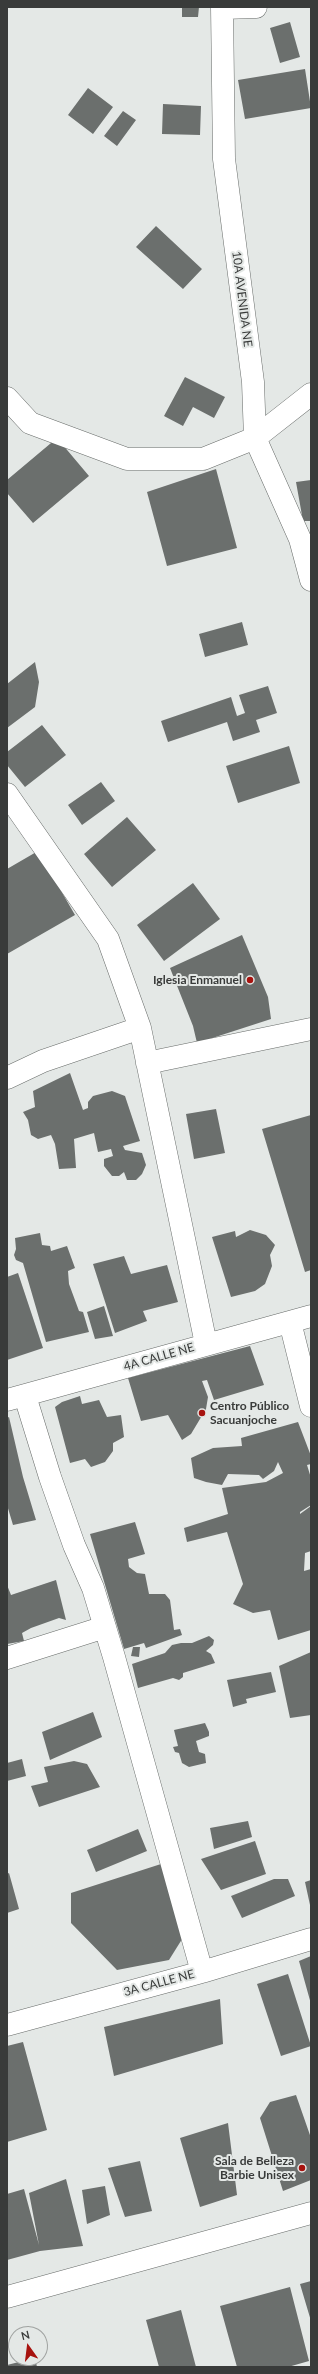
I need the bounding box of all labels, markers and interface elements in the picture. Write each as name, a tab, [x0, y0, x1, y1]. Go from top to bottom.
street label: 10A AVENIDA NE	[229, 250, 255, 348]
place label: Iglesia Enmanuel	[153, 973, 242, 987]
marker: Iglesia Enmanuel	[245, 975, 255, 985]
street label: 4A CALLE NE	[122, 1340, 196, 1374]
place label: Centro Público Sacuanjoche	[210, 1399, 289, 1427]
marker: Centro Público Sacuanjoche	[197, 1408, 207, 1418]
street label: 3A CALLE NE	[122, 1967, 196, 1999]
place label: Sala de Belleza Barbie Unisex	[215, 2154, 294, 2182]
marker: Sala de Belleza Barbie Unisex	[297, 2163, 307, 2173]
north arrow	[8, 2326, 48, 2366]
text: N	[20, 2328, 31, 2342]

